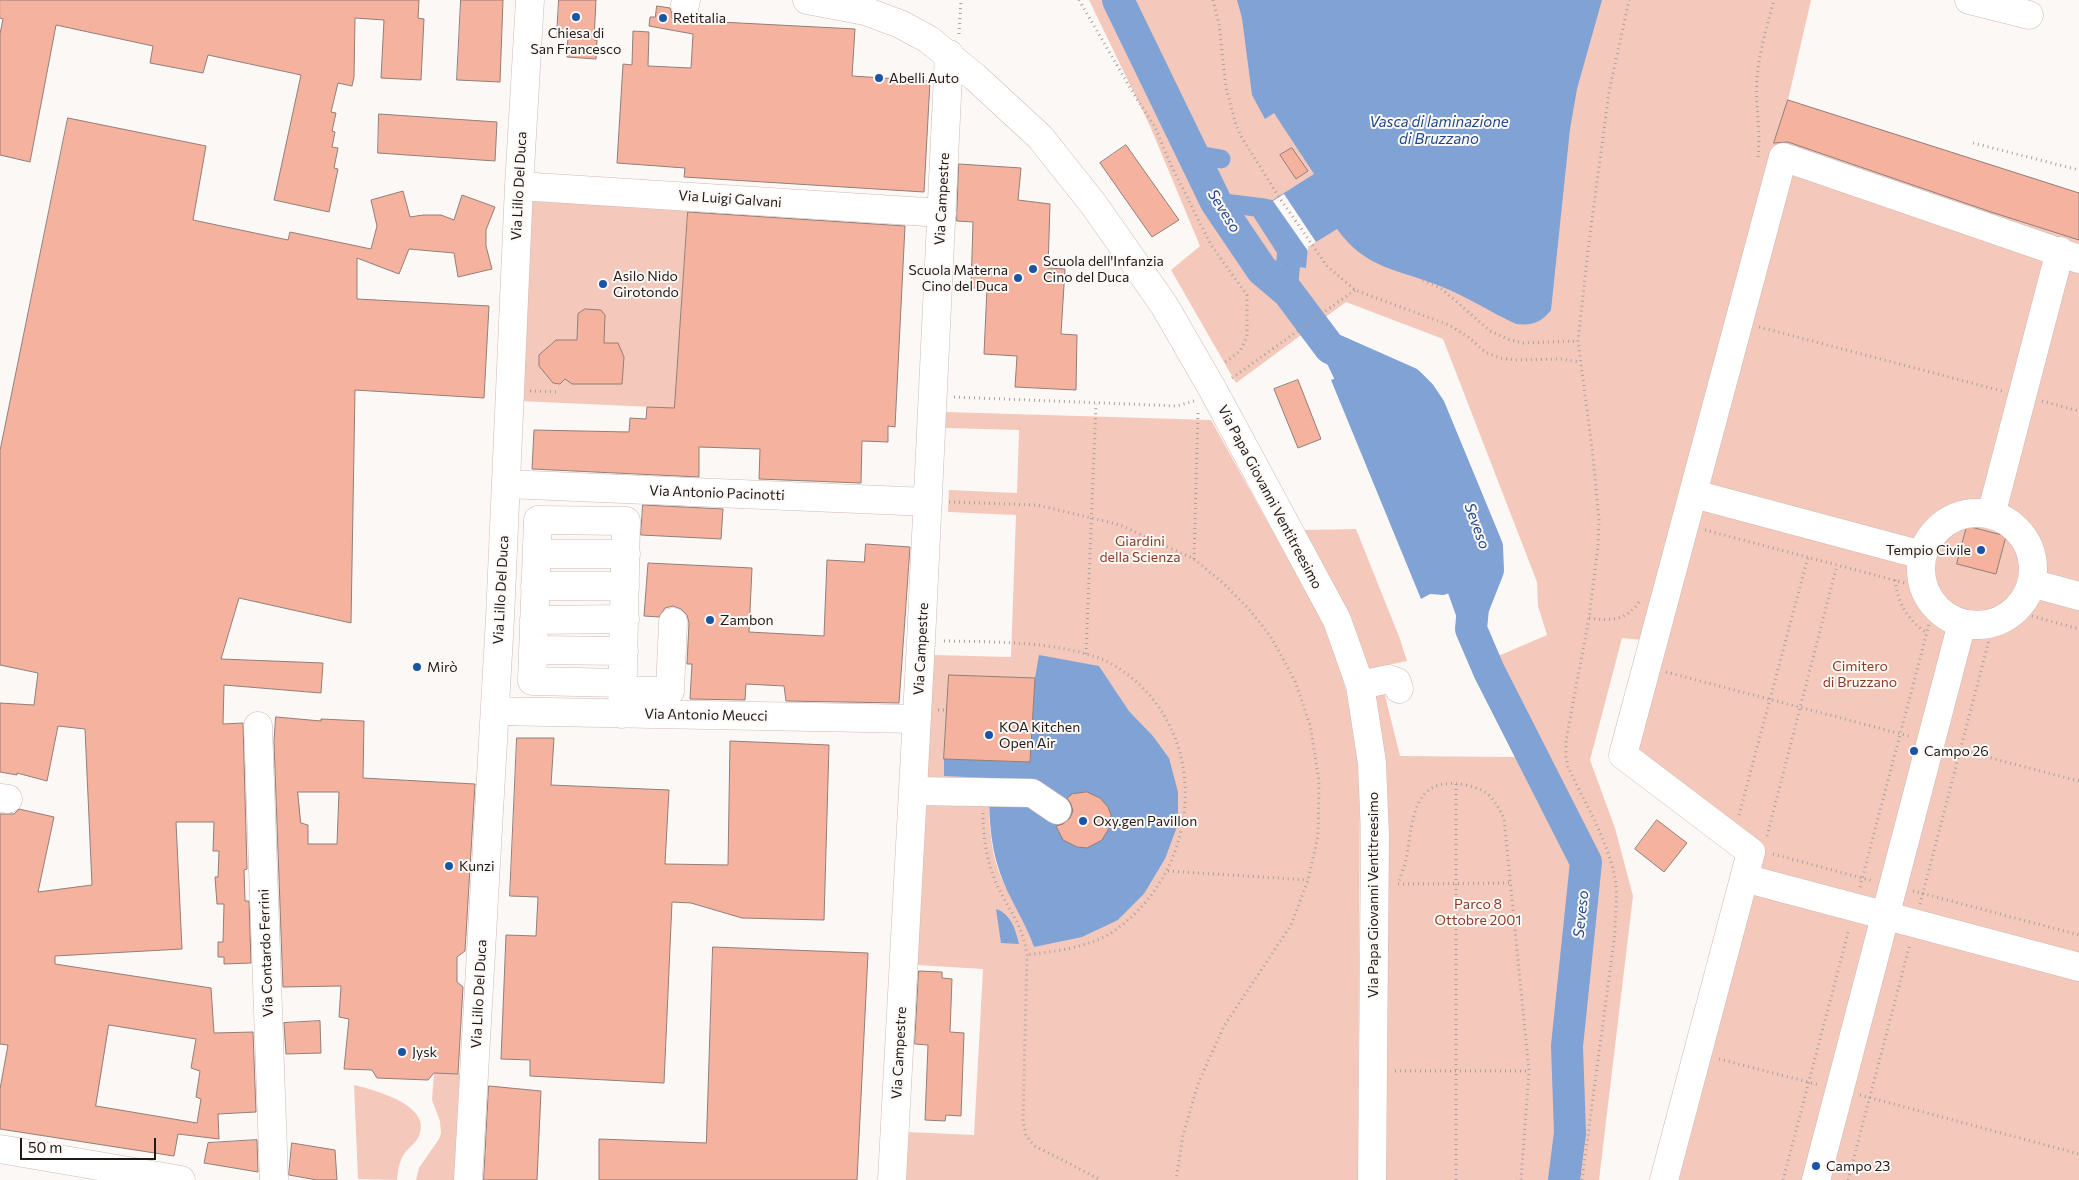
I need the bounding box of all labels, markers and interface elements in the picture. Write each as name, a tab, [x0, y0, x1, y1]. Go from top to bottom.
place label: Retitalia	[673, 10, 726, 26]
marker: Chiesa di San Francesco	[570, 11, 582, 23]
marker: Retitalia	[657, 12, 669, 24]
place label: Chiesa di San Francesco	[531, 25, 621, 58]
place label: Abelli Auto	[889, 70, 959, 86]
marker: Abelli Auto	[873, 72, 885, 84]
water label: Vasca di laminazione di Bruzzano	[1369, 113, 1509, 148]
street label: Via Lillo Del Duca	[508, 131, 530, 241]
street label: Via Campestre	[931, 152, 953, 246]
water label: Seveso	[1204, 186, 1244, 236]
street label: Via Luigi Galvani	[678, 187, 782, 211]
place label: Scuola dell'Infanzia Cino del Duca	[1043, 253, 1164, 286]
place label: Scuola Materna Cino del Duca	[909, 262, 1008, 294]
marker: Scuola dell'Infanzia Cino del Duca	[1027, 263, 1039, 275]
place label: Asilo Nido Girotondo	[613, 268, 679, 300]
marker: Scuola Materna Cino del Duca	[1012, 272, 1024, 284]
marker: Asilo Nido Girotondo	[597, 278, 609, 290]
street label: Via Papa Giovanni Ventitreesimo	[1214, 402, 1326, 592]
street label: Via Antonio Pacinotti	[649, 482, 785, 504]
water label: Seveso	[1460, 500, 1494, 552]
park label: Giardini della Scienza	[1099, 533, 1181, 566]
street label: Via Lillo Del Duca	[490, 535, 512, 645]
place label: Tempio Civile	[1886, 542, 1971, 558]
marker: Tempio Civile	[1975, 544, 1987, 556]
street label: Via Campestre	[910, 602, 932, 696]
place label: Zambon	[720, 612, 774, 628]
marker: Zambon	[704, 614, 716, 626]
park label: Cimitero di Bruzzano	[1823, 658, 1897, 690]
place label: Mirò	[427, 659, 458, 675]
marker: Mirò	[411, 661, 423, 673]
street label: Via Antonio Meucci	[644, 706, 768, 724]
place label: KOA Kitchen Open Air	[999, 719, 1080, 752]
marker: KOA Kitchen Open Air	[983, 729, 995, 741]
place label: Campo 26	[1924, 743, 1989, 759]
marker: Campo 26	[1908, 745, 1920, 757]
street label: Via Papa Giovanni Ventitreesimo	[1365, 792, 1381, 998]
place label: Oxy.gen Pavillon	[1093, 813, 1197, 829]
marker: Oxy.gen Pavillon	[1077, 815, 1089, 827]
place label: Kunzi	[459, 858, 495, 874]
marker: Kunzi	[443, 860, 455, 872]
street label: Via Contardo Ferrini	[255, 889, 277, 1017]
water label: Seveso	[1570, 889, 1592, 939]
park label: Parco 8 Ottobre 2001	[1435, 896, 1521, 929]
street label: Via Lillo Del Duca	[468, 939, 490, 1049]
street label: Via Campestre	[888, 1006, 910, 1100]
place label: Jysk	[412, 1044, 437, 1060]
marker: Jysk	[396, 1046, 408, 1058]
scale bar	[22, 1128, 159, 1160]
text: 50 m	[28, 1138, 62, 1156]
place label: Campo 23	[1826, 1158, 1890, 1174]
marker: Campo 23	[1810, 1160, 1822, 1172]

